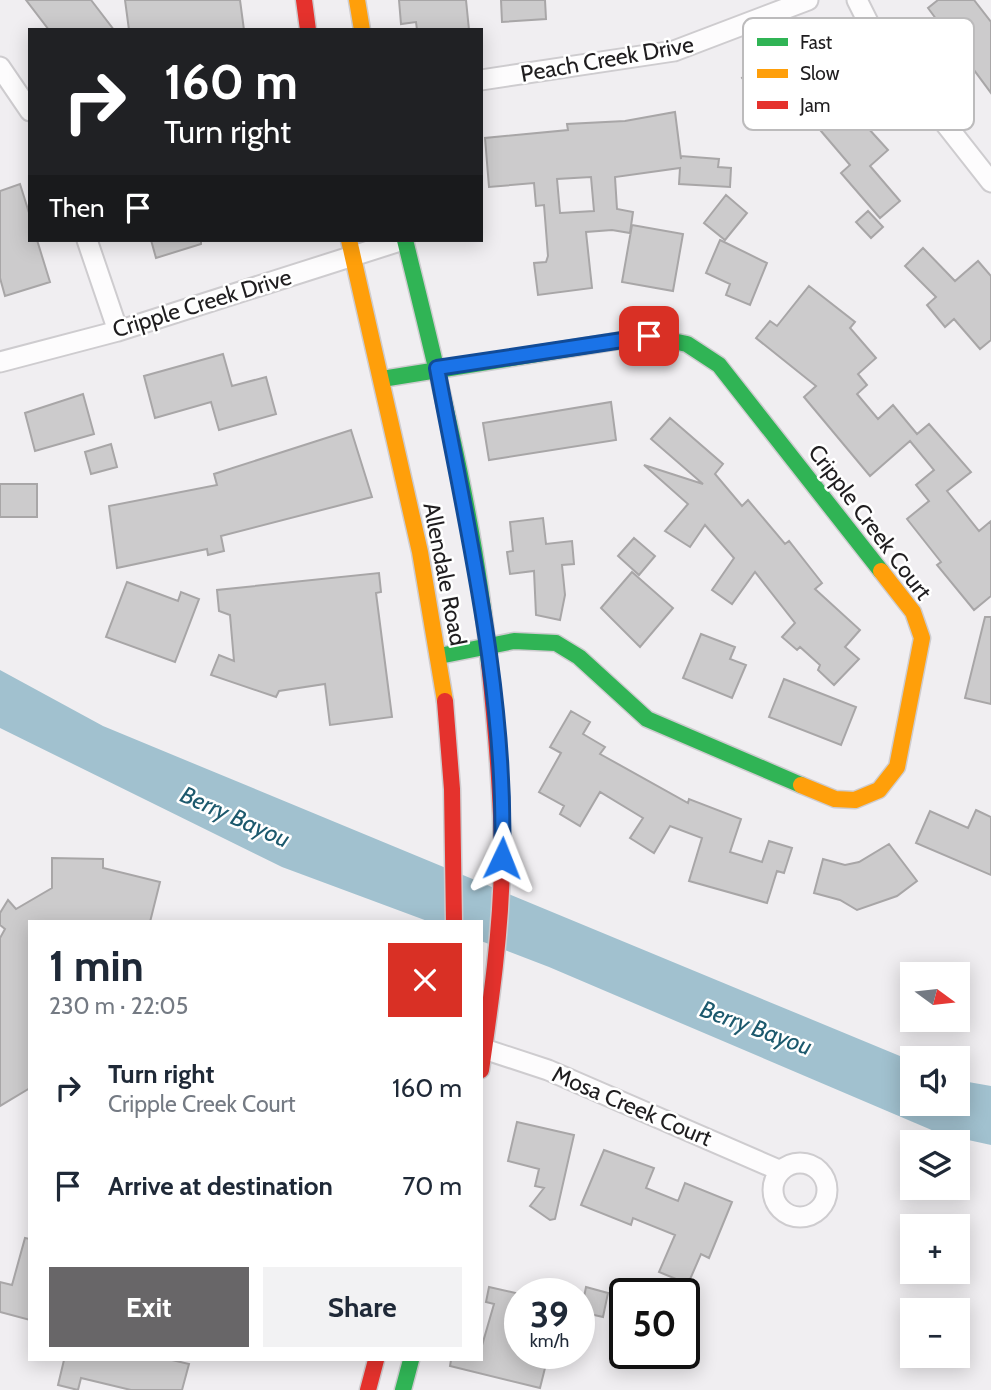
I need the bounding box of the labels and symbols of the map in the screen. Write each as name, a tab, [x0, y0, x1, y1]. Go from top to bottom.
legend	[743, 18, 974, 130]
street label: Peach Creek Drive	[518, 30, 696, 88]
text: Fast	[800, 31, 833, 54]
text: Slow	[800, 62, 840, 85]
text: Jam	[799, 94, 830, 117]
street label: Cripple Creek Drive	[109, 262, 295, 344]
pin	[619, 306, 679, 366]
street label: Cripple Creek Court	[802, 439, 938, 606]
street label: Allendale Road	[417, 500, 473, 648]
water label: Berry Bayou	[176, 780, 294, 854]
position arrow	[465, 821, 539, 895]
north arrow	[900, 962, 970, 1032]
water label: Berry Bayou	[696, 994, 816, 1061]
street label: Mosa Creek Court	[548, 1060, 716, 1152]
speed limit sign: 50	[609, 1278, 700, 1369]

